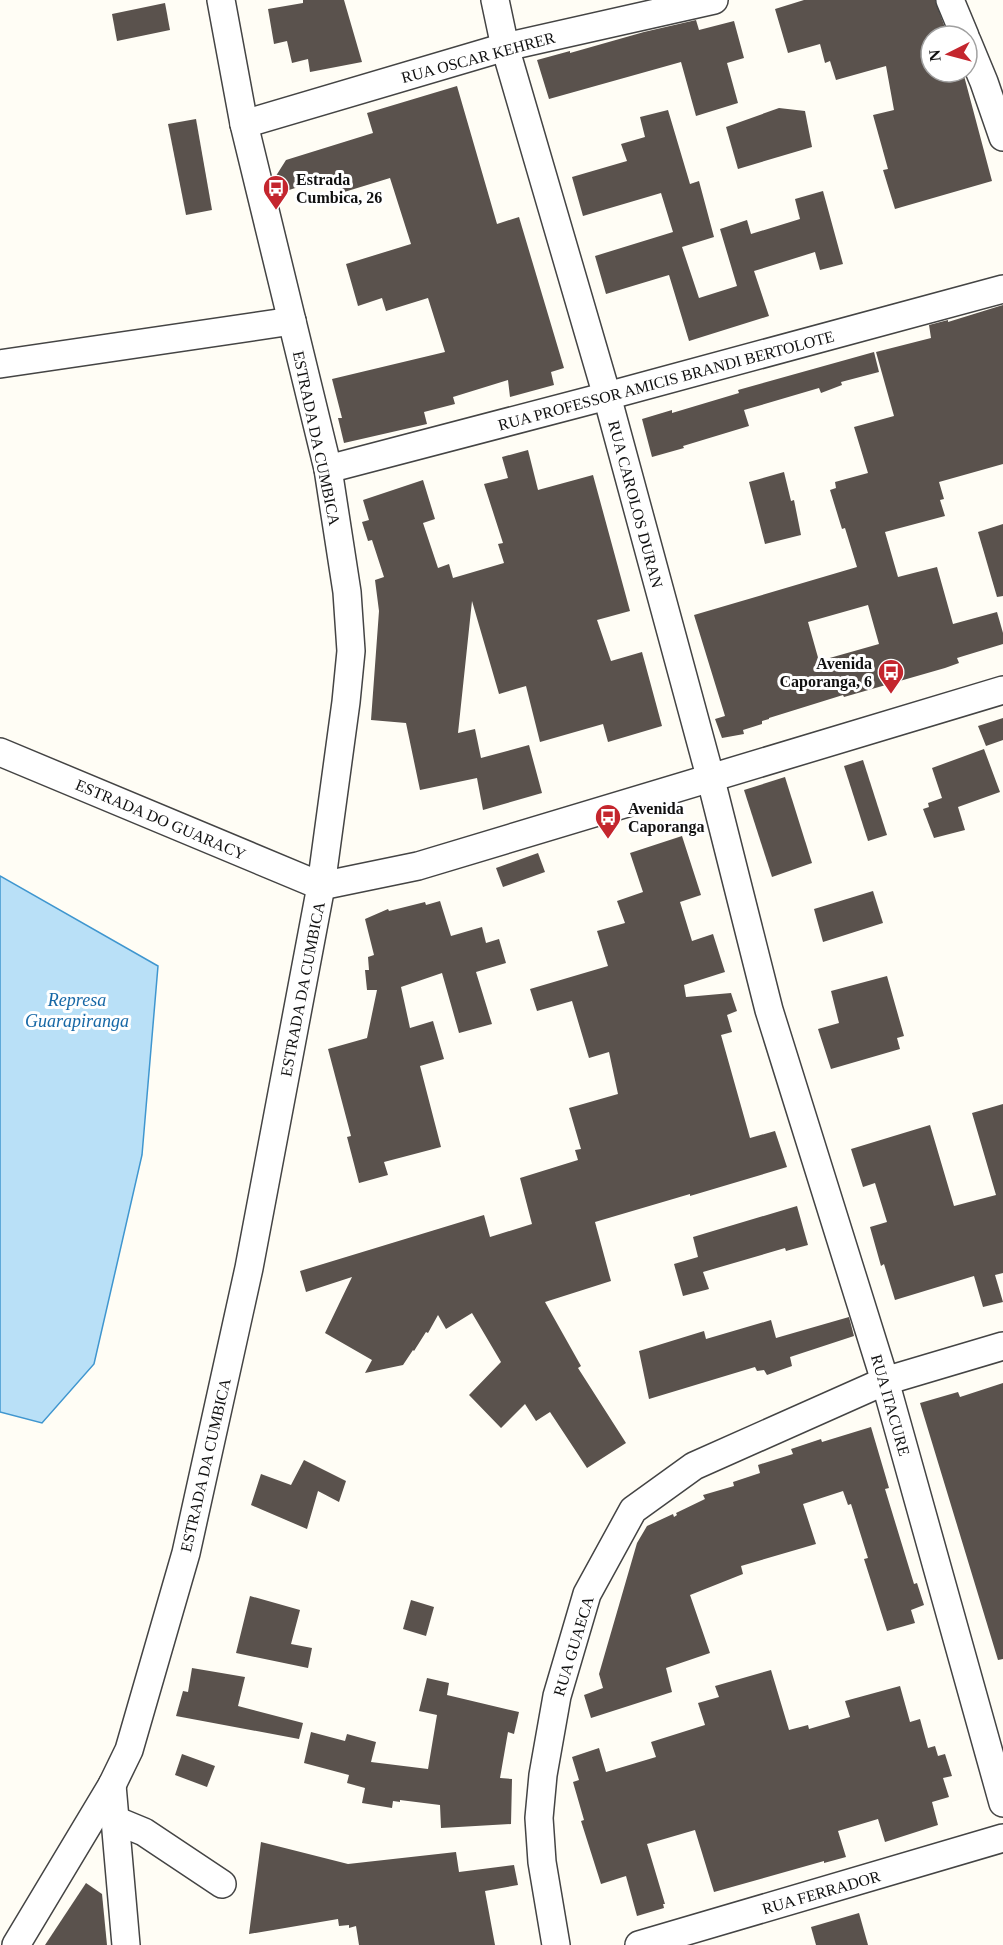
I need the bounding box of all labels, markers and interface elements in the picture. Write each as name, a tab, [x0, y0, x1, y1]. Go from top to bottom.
north arrow	[919, 24, 979, 84]
street label: RUA OSCAR KEHRER	[400, 29, 557, 86]
text: N	[925, 48, 944, 62]
place label: Estrada Cumbica, 26	[296, 171, 382, 206]
bus stop icon: Estrada Cumbica, 26	[261, 173, 291, 211]
street label: RUA PROFESSOR AMICIS BRANDI BERTOLOTE	[496, 327, 836, 434]
street label: ESTRADA DA CUMBICA	[290, 349, 343, 527]
street label: RUA CAROLOS DURAN	[605, 419, 666, 590]
place label: Avenida Caporanga, 6	[780, 655, 872, 691]
bus stop icon: Avenida Caporanga, 6	[876, 657, 906, 695]
street label: ESTRADA DO GUARACY	[73, 776, 249, 863]
place label: Avenida Caporanga	[628, 800, 704, 836]
bus stop icon: Avenida Caporanga	[593, 802, 623, 840]
street label: ESTRADA DA CUMBICA	[277, 900, 328, 1078]
water label: Represa Guarapiranga	[25, 990, 129, 1031]
street label: RUA ITACURE	[868, 1352, 913, 1458]
street label: ESTRADA DA CUMBICA	[177, 1376, 234, 1554]
street label: RUA GUAECA	[550, 1594, 597, 1698]
street label: RUA FERRADOR	[760, 1867, 883, 1917]

